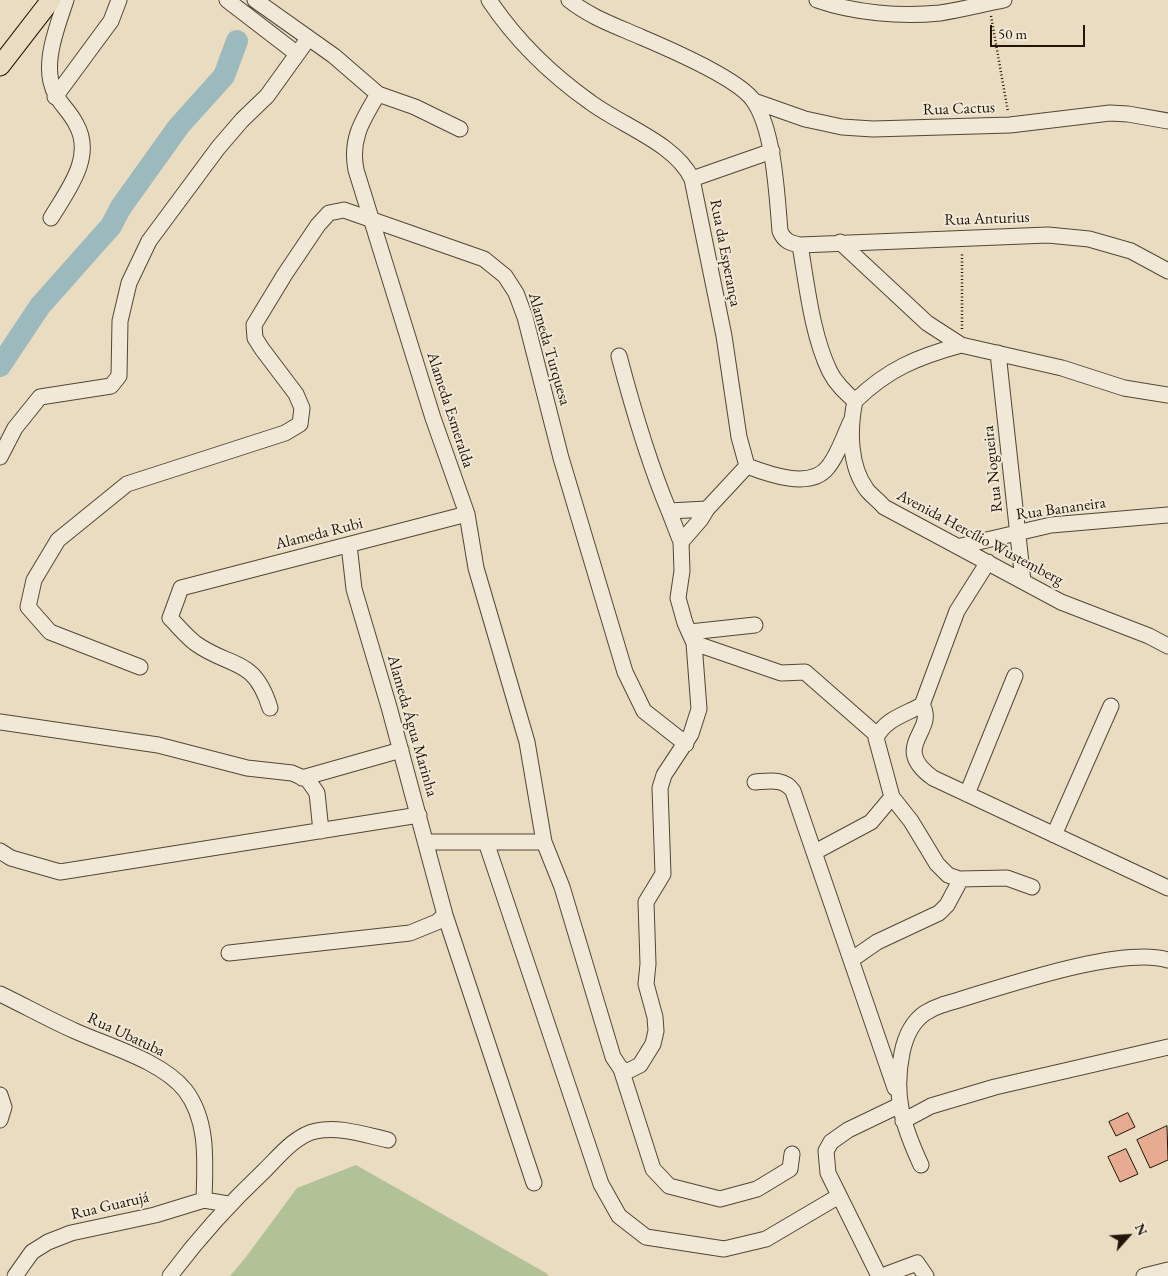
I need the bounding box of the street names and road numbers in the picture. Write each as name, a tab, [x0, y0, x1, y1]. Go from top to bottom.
street label: Rua Cactus	[923, 98, 995, 120]
street label: Rua da Esperança	[705, 198, 745, 308]
street label: Rua Anturius	[944, 208, 1030, 230]
street label: Alameda Turquesa	[524, 290, 574, 408]
street label: Alameda Esmeralda	[422, 350, 478, 470]
street label: Rua Nogueira	[979, 425, 1007, 513]
street label: Avenida Hercílio Wustemberg	[894, 486, 1066, 590]
street label: Rua Bananeira	[1015, 493, 1107, 525]
street label: Alameda Rubi	[273, 514, 365, 554]
street label: Alameda Água Marinha	[383, 653, 441, 799]
street label: Rua Ubatuba	[84, 1009, 168, 1061]
street label: Rua Guarujá	[69, 1188, 151, 1224]

